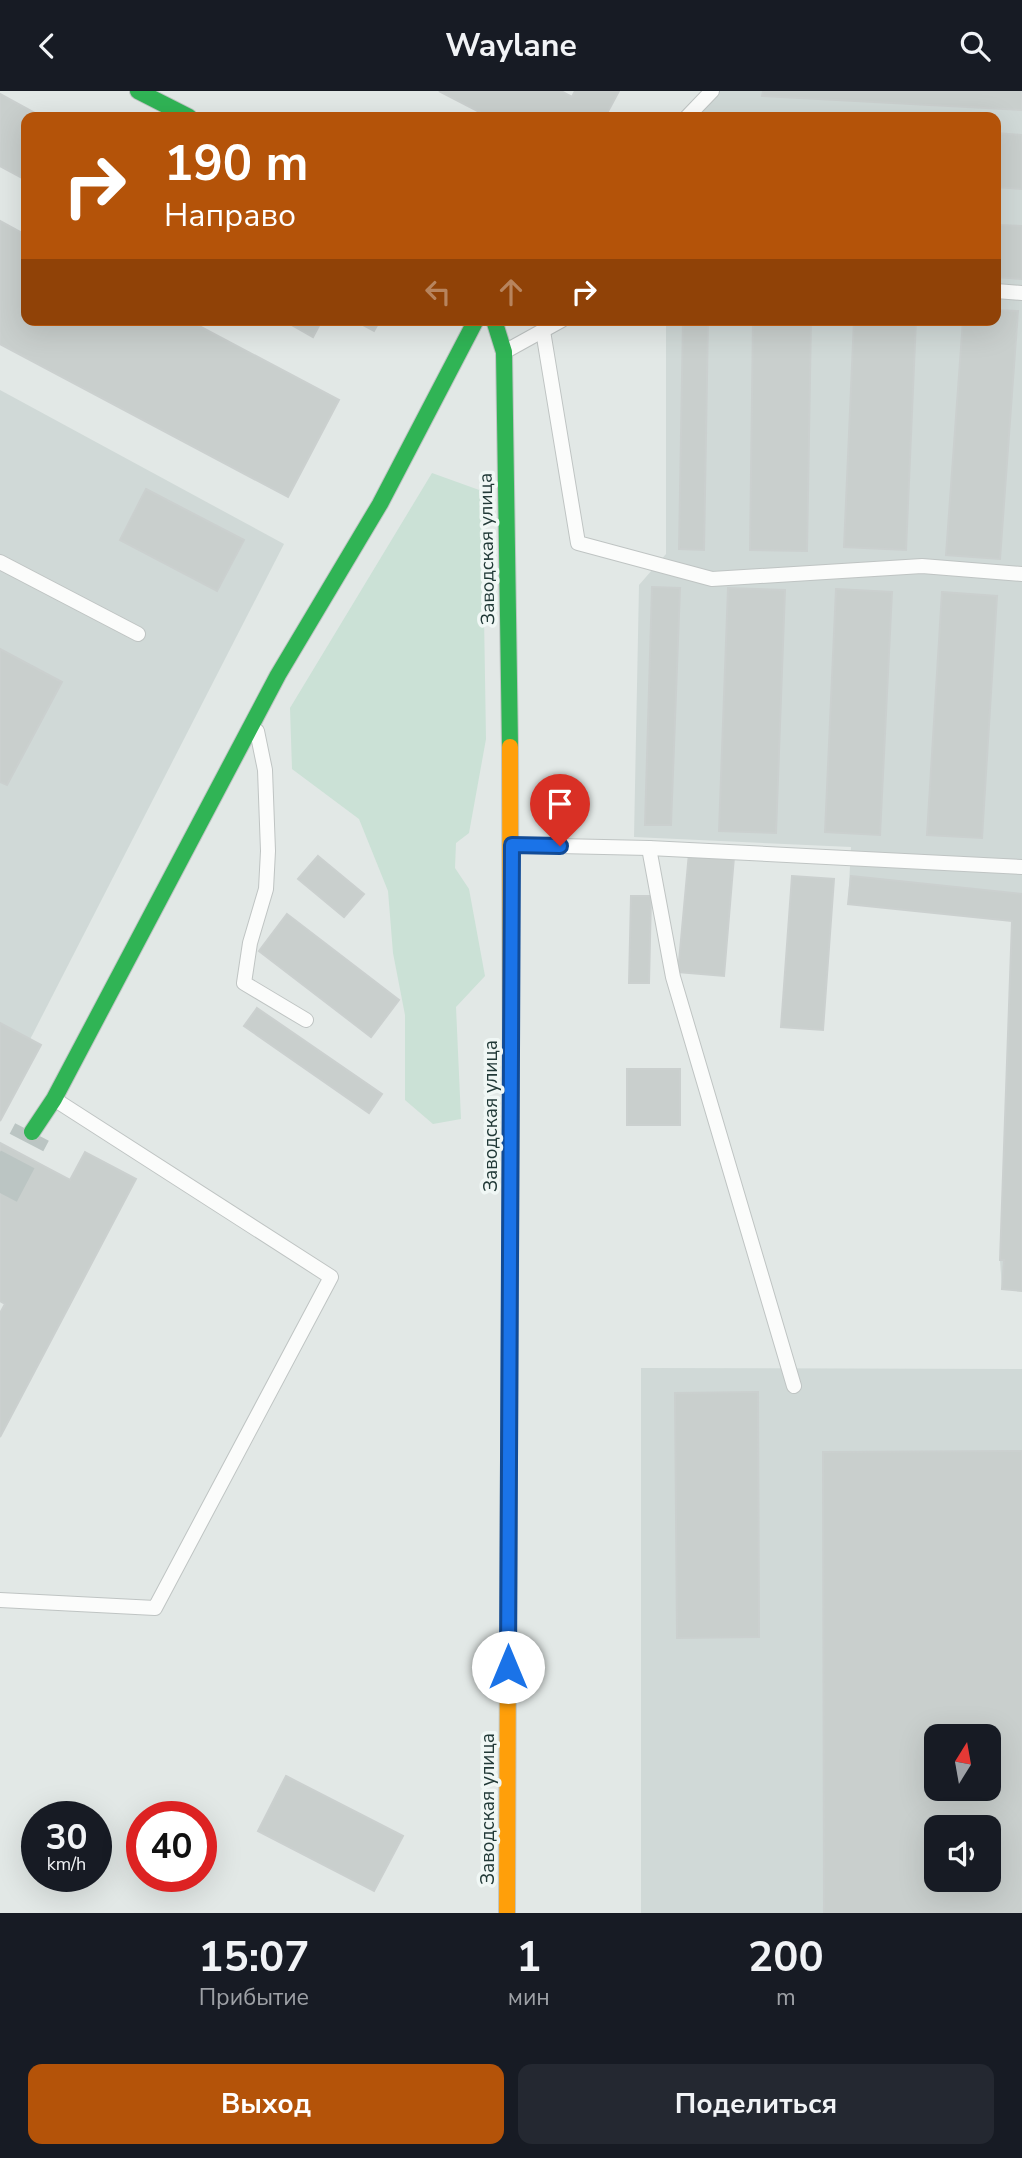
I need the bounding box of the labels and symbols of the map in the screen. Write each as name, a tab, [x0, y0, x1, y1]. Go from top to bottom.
street label: Заводская улица	[473, 473, 501, 625]
pin	[530, 774, 590, 846]
street label: Заводская улица	[478, 1040, 504, 1192]
position arrow	[471, 1630, 545, 1704]
north arrow	[924, 1724, 1001, 1801]
street label: Заводская улица	[475, 1733, 501, 1885]
speed limit sign: 40	[126, 1801, 217, 1892]

